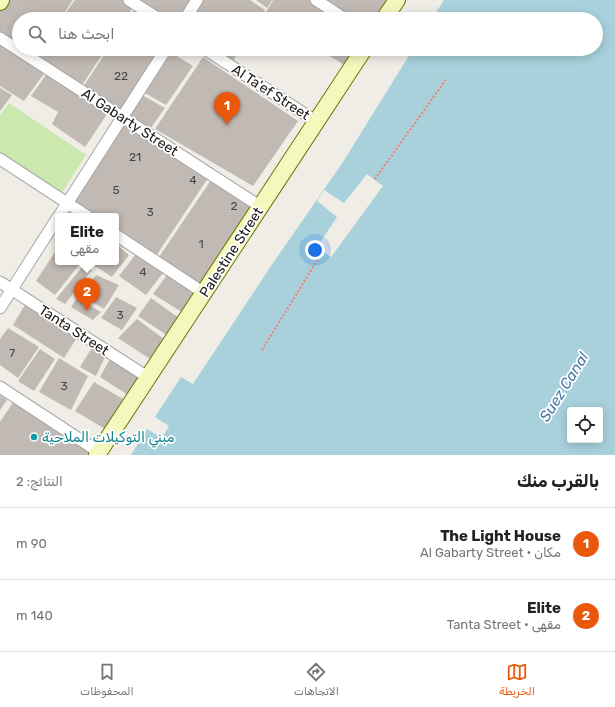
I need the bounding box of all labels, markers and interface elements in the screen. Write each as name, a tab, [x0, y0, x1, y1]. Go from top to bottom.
search box	[12, 12, 603, 56]
icon: search	[26, 23, 48, 45]
text: ابحث هنا	[58, 25, 115, 43]
street label: Al Ta'ef Street	[229, 61, 313, 124]
house number: 22	[114, 69, 128, 83]
street label: Al Gabarty Street	[78, 85, 182, 160]
pin: 1	[214, 92, 240, 125]
house number: 21	[129, 150, 141, 164]
house number: 4	[189, 173, 197, 187]
house number: 5	[112, 183, 120, 197]
house number: 2	[230, 199, 238, 213]
street label: Palestine Street	[196, 204, 267, 301]
house number: 3	[146, 205, 154, 219]
popup	[55, 213, 119, 265]
text: Elite	[70, 223, 104, 241]
house number: 1	[198, 237, 204, 251]
your location	[305, 240, 325, 260]
text: مقهى	[70, 241, 99, 256]
house number: 4	[139, 265, 147, 279]
pin: 2	[74, 278, 100, 311]
street label: Tanta Street	[36, 301, 112, 360]
house number: 3	[116, 308, 124, 322]
house number: 7	[9, 346, 15, 360]
water label: Suez Canal	[536, 349, 593, 425]
house number: 3	[60, 379, 68, 393]
map controls	[567, 407, 603, 443]
button: locate	[567, 407, 603, 443]
place label: مبني التوكيلات الملاحية	[42, 429, 175, 448]
marker: مبني التوكيلات الملاحية	[29, 432, 39, 442]
text: بالقرب منك	[517, 471, 599, 491]
text: النتائج: 2	[16, 474, 63, 489]
text: The Light House	[440, 527, 561, 545]
text: 90 m	[16, 536, 47, 551]
text: 1	[583, 536, 589, 551]
text: مكان · Al Gabarty Street	[420, 545, 561, 560]
text: Elite	[527, 599, 561, 617]
text: 140 m	[16, 608, 53, 623]
text: 2	[582, 608, 590, 623]
text: مقهى · Tanta Street	[447, 617, 561, 632]
tab: المحفوظات	[80, 661, 134, 698]
tab: الاتجاهات	[294, 661, 339, 698]
tab: الخريطة	[499, 661, 535, 698]

